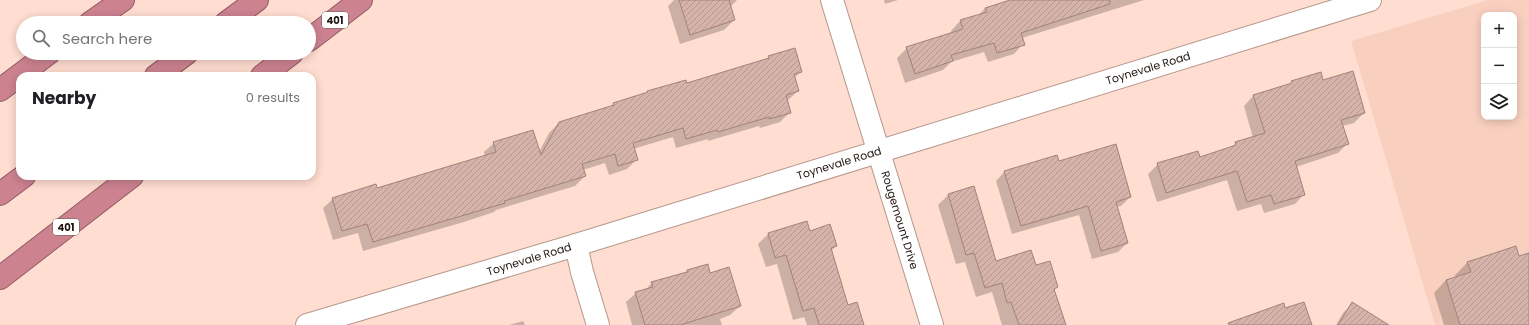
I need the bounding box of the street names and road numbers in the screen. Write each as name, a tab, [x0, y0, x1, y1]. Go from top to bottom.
road number: 401	[322, 12, 348, 28]
street label: Toynevale Road	[1104, 48, 1192, 88]
street label: Toynevale Road	[795, 143, 883, 183]
street label: Rougemount Drive	[877, 169, 923, 271]
road number: 401	[53, 219, 79, 235]
street label: Toynevale Road	[485, 239, 573, 279]

